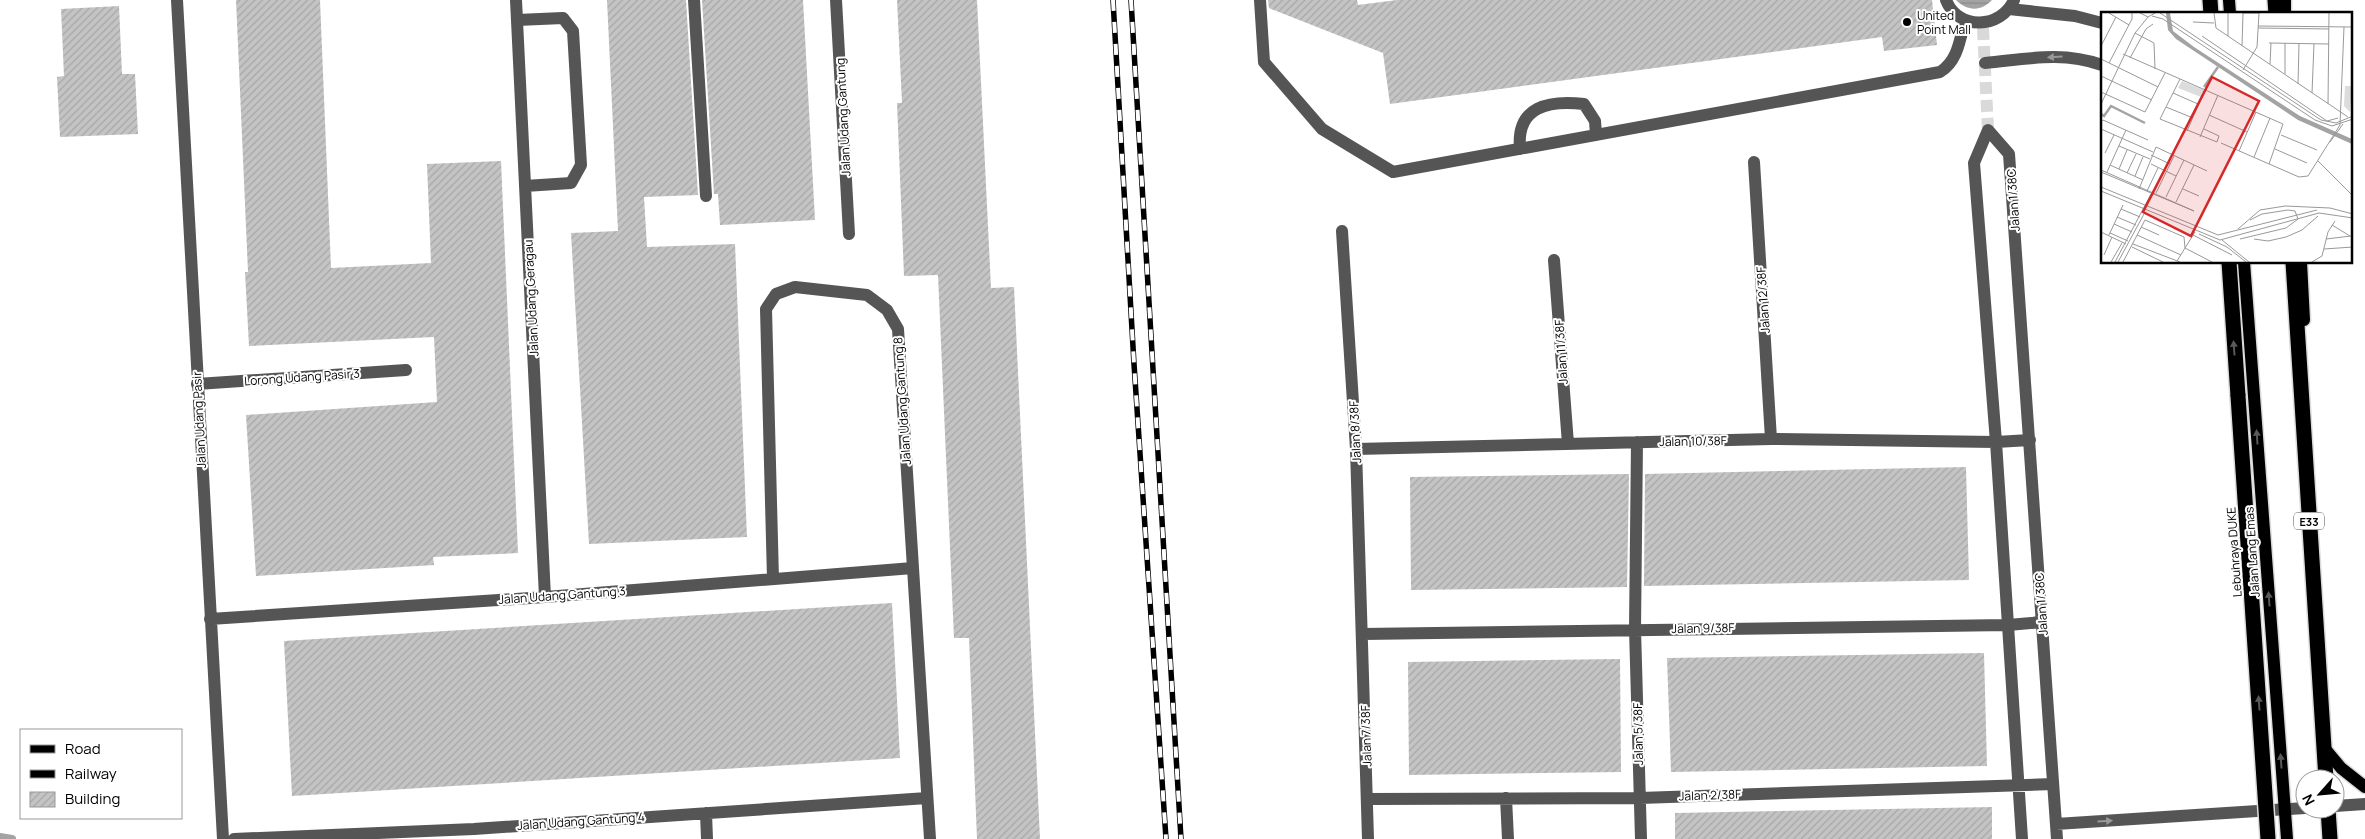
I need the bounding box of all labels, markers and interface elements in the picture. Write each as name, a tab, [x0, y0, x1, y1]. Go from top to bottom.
place label: United Point Mall	[1917, 7, 1971, 38]
inset map	[2101, 12, 2352, 264]
marker: United Point Mall	[1901, 16, 1913, 28]
one-way arrow	[2047, 53, 2063, 61]
street label: Jalan Udang Gantung	[831, 57, 855, 177]
street label: Jalan 1/38C	[2002, 168, 2024, 232]
street label: Jalan Udang Geragau	[519, 239, 543, 357]
street label: Jalan 12/38F	[1752, 266, 1774, 334]
street label: Jalan 11/38F	[1550, 319, 1572, 385]
street label: Jalan Udang Gantung 8	[889, 337, 915, 465]
one-way arrow	[2230, 339, 2238, 355]
street label: Lorong Udang Pasir 3	[244, 364, 360, 390]
street label: Jalan Udang Pasir	[188, 370, 210, 469]
street label: Jalan 8/38F	[1345, 400, 1365, 464]
one-way arrow	[2252, 428, 2260, 444]
street label: Jalan 10/38F	[1659, 432, 1727, 450]
street label: Lebuhraya DUKE	[2222, 506, 2246, 598]
street label: Jalan Lang Emas	[2240, 506, 2264, 598]
road number: E33	[2294, 512, 2324, 530]
street label: Jalan 1/38C	[2030, 572, 2052, 636]
street label: Jalan Udang Gantung 3	[498, 582, 626, 608]
one-way arrow	[2264, 590, 2272, 606]
street label: Jalan 9/38F	[1671, 619, 1735, 637]
one-way arrow	[2255, 695, 2263, 711]
street label: Jalan 5/38F	[1629, 703, 1647, 765]
street label: Jalan 7/38F	[1356, 705, 1376, 767]
legend	[20, 729, 182, 819]
text: Road	[65, 738, 101, 759]
one-way arrow	[2276, 752, 2284, 768]
text: Railway	[65, 763, 117, 784]
north arrow	[2295, 769, 2345, 819]
street label: Jalan 2/38F	[1679, 785, 1741, 805]
text: Building	[65, 788, 120, 809]
text: N	[2297, 791, 2319, 809]
street label: Jalan Udang Gantung 4	[517, 808, 645, 834]
one-way arrow	[2097, 817, 2113, 825]

